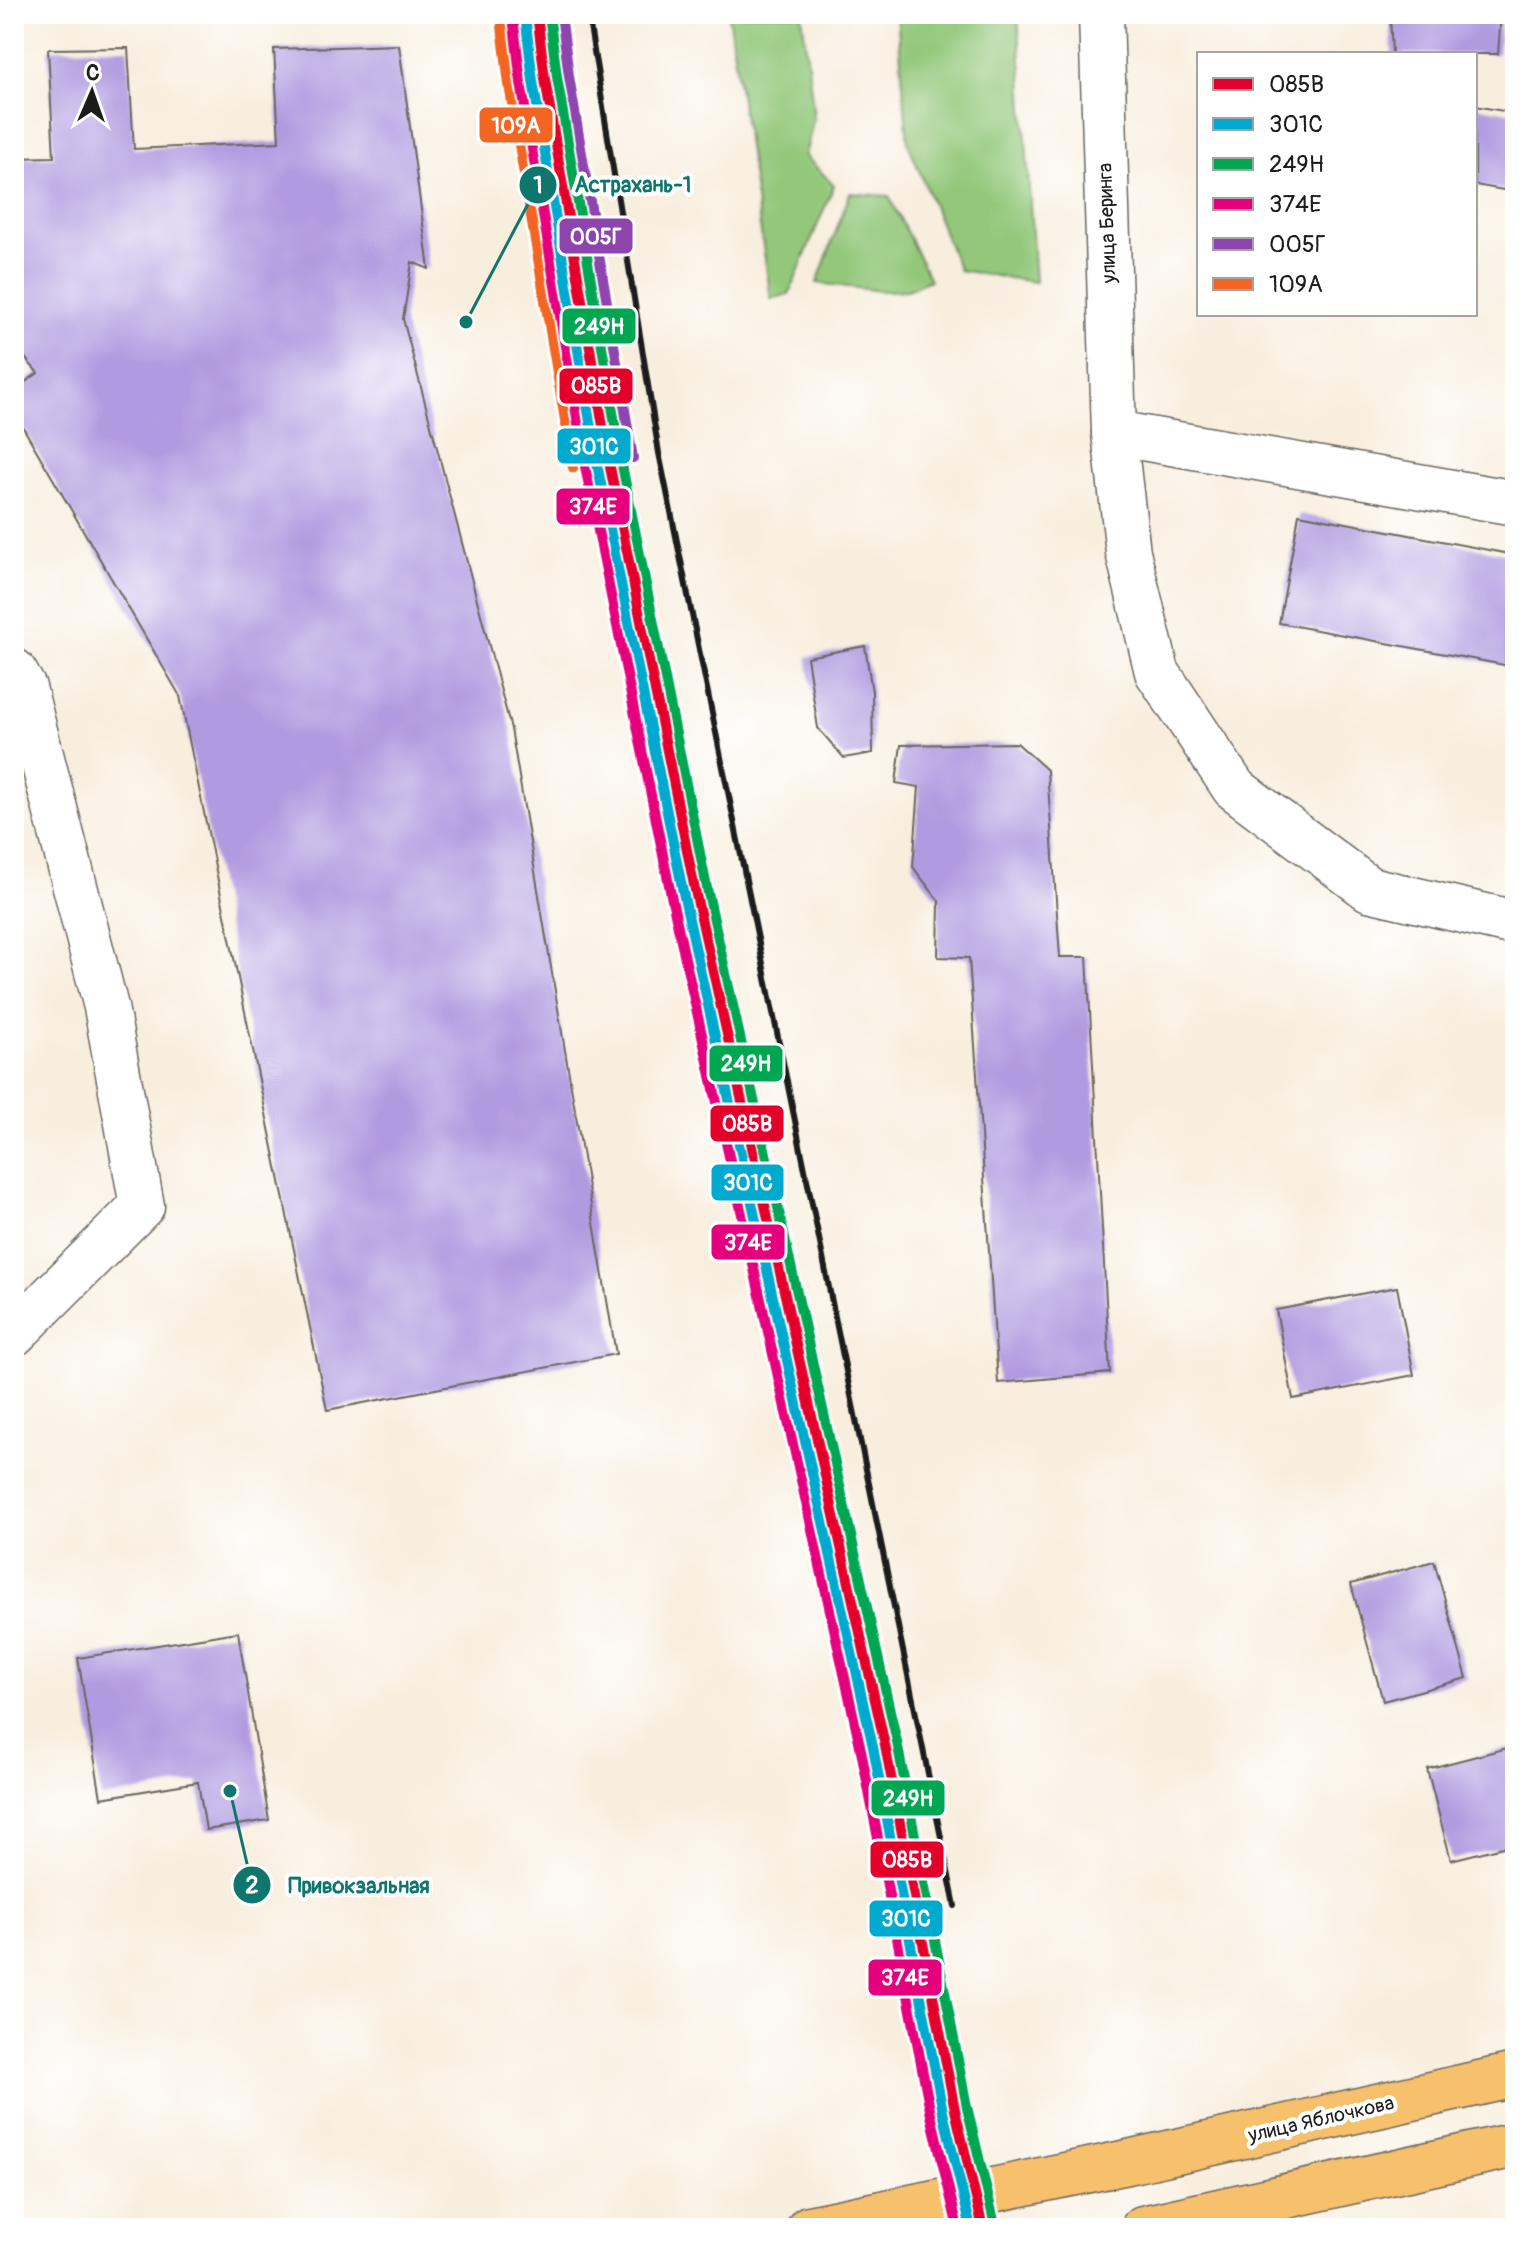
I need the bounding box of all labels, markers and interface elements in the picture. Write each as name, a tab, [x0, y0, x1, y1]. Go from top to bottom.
north arrow	[52, 52, 132, 132]
legend	[1197, 52, 1477, 316]
text: С	[85, 59, 100, 87]
text: 085В	[1269, 70, 1324, 99]
line badge: 109А	[478, 106, 554, 144]
text: 301С	[1269, 110, 1323, 139]
text: 109А	[491, 112, 541, 140]
text: 249Н	[1269, 150, 1324, 179]
callout: Астрахань-1	[518, 162, 707, 208]
street label: улица Беринга	[1092, 162, 1122, 285]
text: 1	[533, 171, 543, 200]
text: Астрахань-1	[575, 171, 691, 199]
text: 374Е	[1269, 190, 1322, 219]
line badge: 005Г	[558, 217, 634, 255]
text: 005Г	[570, 223, 622, 251]
text: 005Г	[1269, 230, 1326, 259]
text: 109А	[1269, 270, 1323, 299]
line badge: 249Н	[561, 307, 637, 345]
text: 249Н	[574, 313, 624, 341]
line badge: 085В	[558, 367, 634, 405]
text: 085В	[571, 372, 621, 400]
line badge: 301С	[556, 427, 632, 465]
text: 301С	[569, 433, 619, 461]
line badge: 374Е	[555, 487, 631, 526]
text: 374Е	[569, 493, 618, 521]
line badge: 249Н	[708, 1044, 784, 1083]
text: 249Н	[721, 1050, 771, 1078]
line badge: 085В	[709, 1104, 785, 1143]
text: 085В	[722, 1110, 772, 1138]
line badge: 301С	[710, 1163, 785, 1202]
text: 301С	[723, 1169, 773, 1197]
line badge: 374Е	[710, 1223, 786, 1261]
text: 374Е	[724, 1229, 773, 1257]
line badge: 249Н	[870, 1779, 946, 1817]
text: 249Н	[883, 1785, 933, 1813]
line badge: 085В	[869, 1840, 945, 1879]
text: 085В	[882, 1846, 932, 1874]
callout: Привокзальная	[232, 1862, 446, 1908]
text: 2	[245, 1871, 259, 1900]
text: Привокзальная	[288, 1872, 430, 1900]
line badge: 301С	[868, 1899, 944, 1938]
text: 301С	[881, 1905, 931, 1933]
line badge: 374Е	[867, 1958, 943, 1997]
text: 374Е	[881, 1964, 930, 1992]
street label: улица Яблочкова	[1245, 2090, 1396, 2148]

